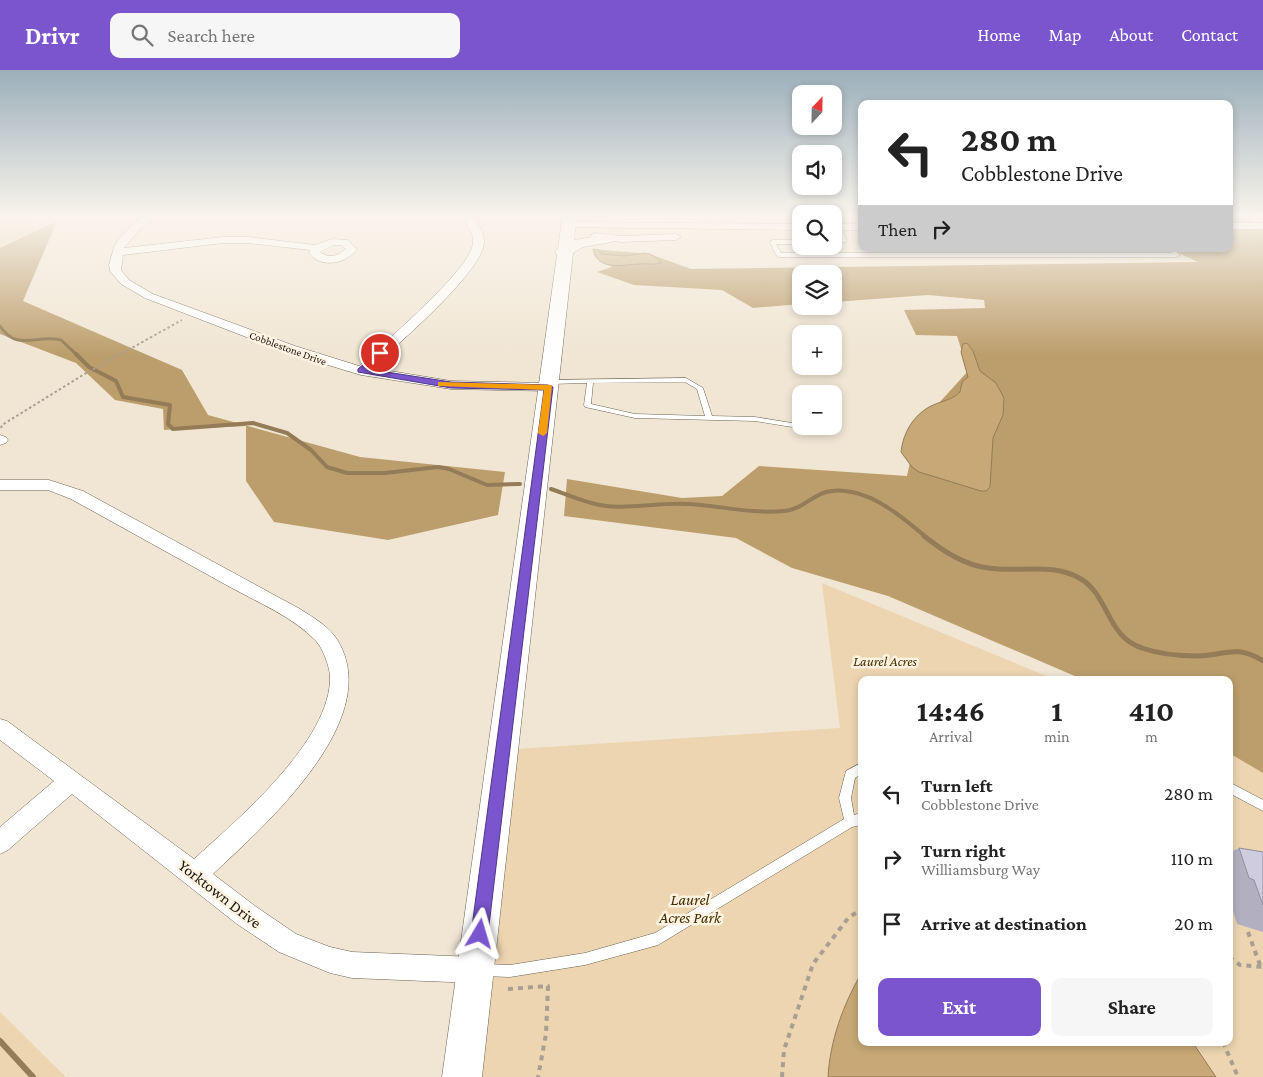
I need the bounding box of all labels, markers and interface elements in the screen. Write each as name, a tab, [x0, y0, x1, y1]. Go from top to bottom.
search box	[110, 13, 460, 58]
icon: search	[128, 21, 156, 49]
text: Drivr	[25, 22, 80, 49]
text: Search here	[168, 25, 255, 46]
text: Home	[978, 25, 1021, 45]
text: Map	[1049, 25, 1081, 45]
text: About	[1109, 25, 1153, 45]
text: Contact	[1181, 25, 1238, 45]
north arrow	[792, 85, 842, 135]
map controls	[792, 85, 842, 435]
icon: left	[878, 120, 943, 185]
text: 280 m	[961, 120, 1057, 159]
button: sound	[792, 145, 842, 195]
text: Cobblestone Drive	[961, 161, 1123, 186]
button: search	[792, 205, 842, 255]
icon: right	[927, 215, 955, 243]
text: Then	[878, 219, 917, 240]
button: layers	[792, 265, 842, 315]
button: +	[792, 325, 842, 375]
street label: Cobblestone Drive	[248, 329, 328, 368]
pin	[359, 332, 401, 374]
icon: arrive	[366, 339, 394, 367]
button: −	[792, 385, 842, 435]
park label: Laurel Acres	[853, 653, 918, 669]
text: 14:46	[917, 694, 985, 727]
text: 1	[1051, 694, 1062, 727]
text: 410	[1129, 694, 1174, 727]
text: Arrival	[929, 728, 973, 745]
text: min	[1044, 728, 1070, 745]
text: m	[1145, 728, 1158, 745]
text: Turn left	[921, 775, 993, 796]
icon: left	[878, 780, 906, 808]
text: 280 m	[1164, 783, 1213, 804]
text: Cobblestone Drive	[921, 796, 1039, 813]
text: Turn right	[921, 840, 1006, 861]
icon: right	[878, 845, 906, 873]
text: 110 m	[1171, 848, 1213, 869]
street label: Yorktown Drive	[175, 857, 265, 931]
text: Williamsburg Way	[921, 861, 1040, 878]
park label: Laurel Acres Park	[658, 891, 722, 926]
position arrow	[453, 907, 505, 959]
icon: arrive	[878, 910, 906, 938]
text: Arrive at destination	[921, 913, 1087, 934]
text: 20 m	[1174, 913, 1213, 934]
button: Exit	[878, 978, 1041, 1036]
button: Share	[1051, 978, 1213, 1036]

